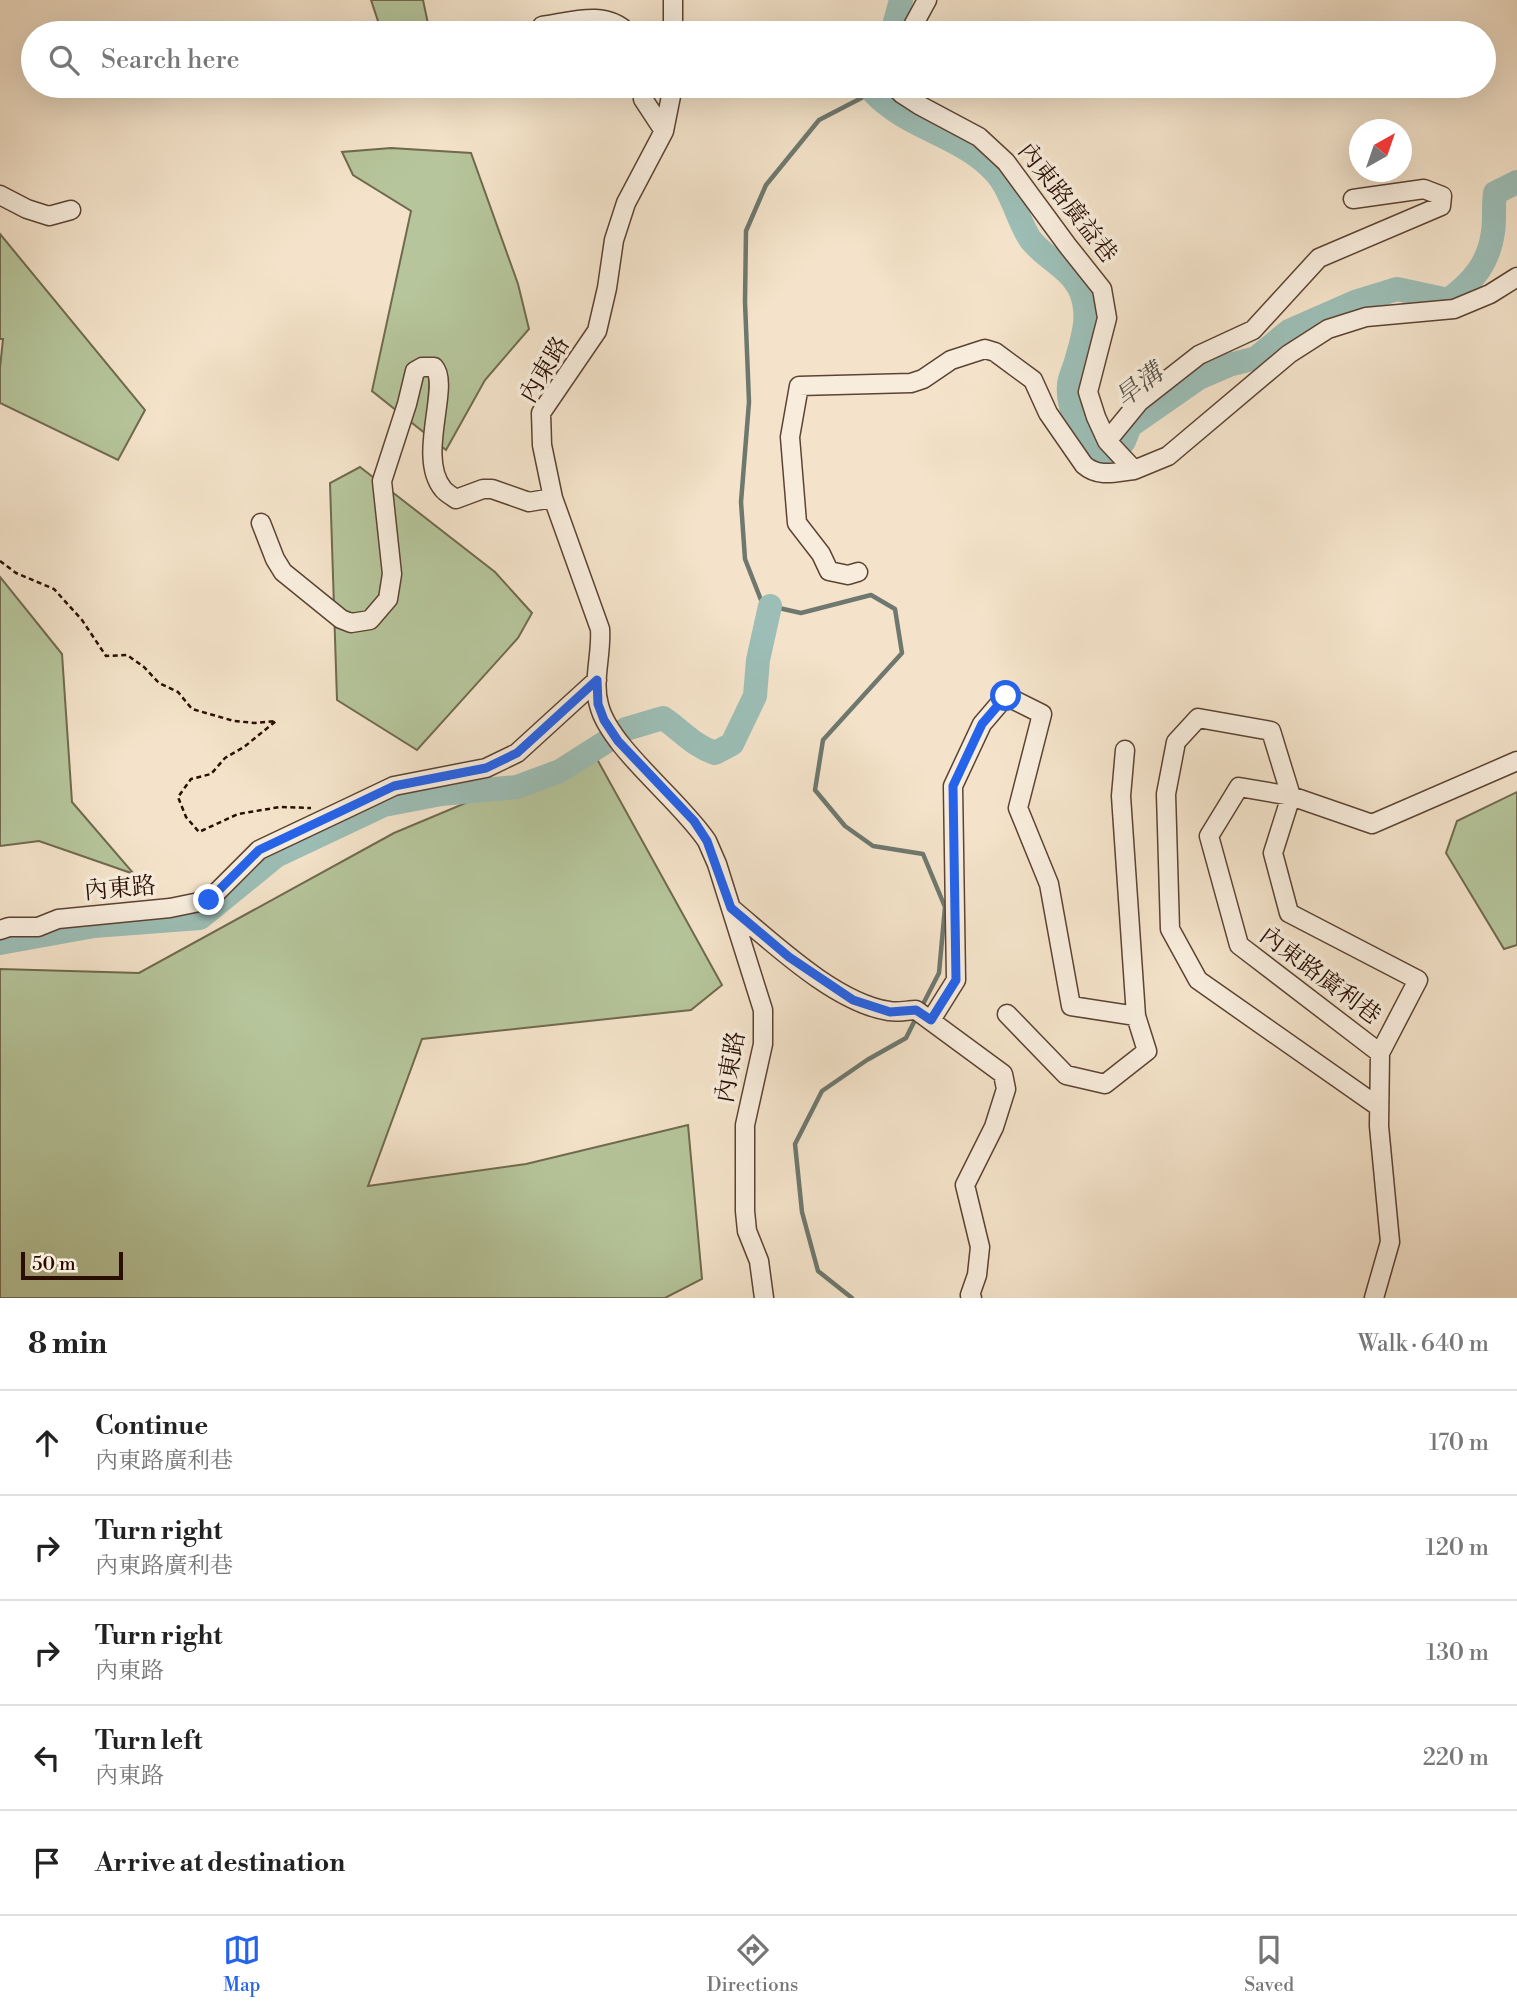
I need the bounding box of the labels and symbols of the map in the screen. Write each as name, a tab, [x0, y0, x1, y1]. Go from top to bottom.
north arrow	[1349, 119, 1412, 182]
street label: 內東路廣益巷	[1011, 137, 1123, 269]
street label: 內東路	[514, 331, 576, 409]
water label: 旱溝	[1109, 355, 1172, 415]
route start	[990, 680, 1021, 711]
street label: 內東路	[83, 871, 157, 907]
route end	[193, 884, 224, 915]
street label: 內東路廣利巷	[1253, 921, 1387, 1031]
street label: 內東路	[710, 1029, 752, 1105]
scale bar	[21, 1249, 122, 1281]

